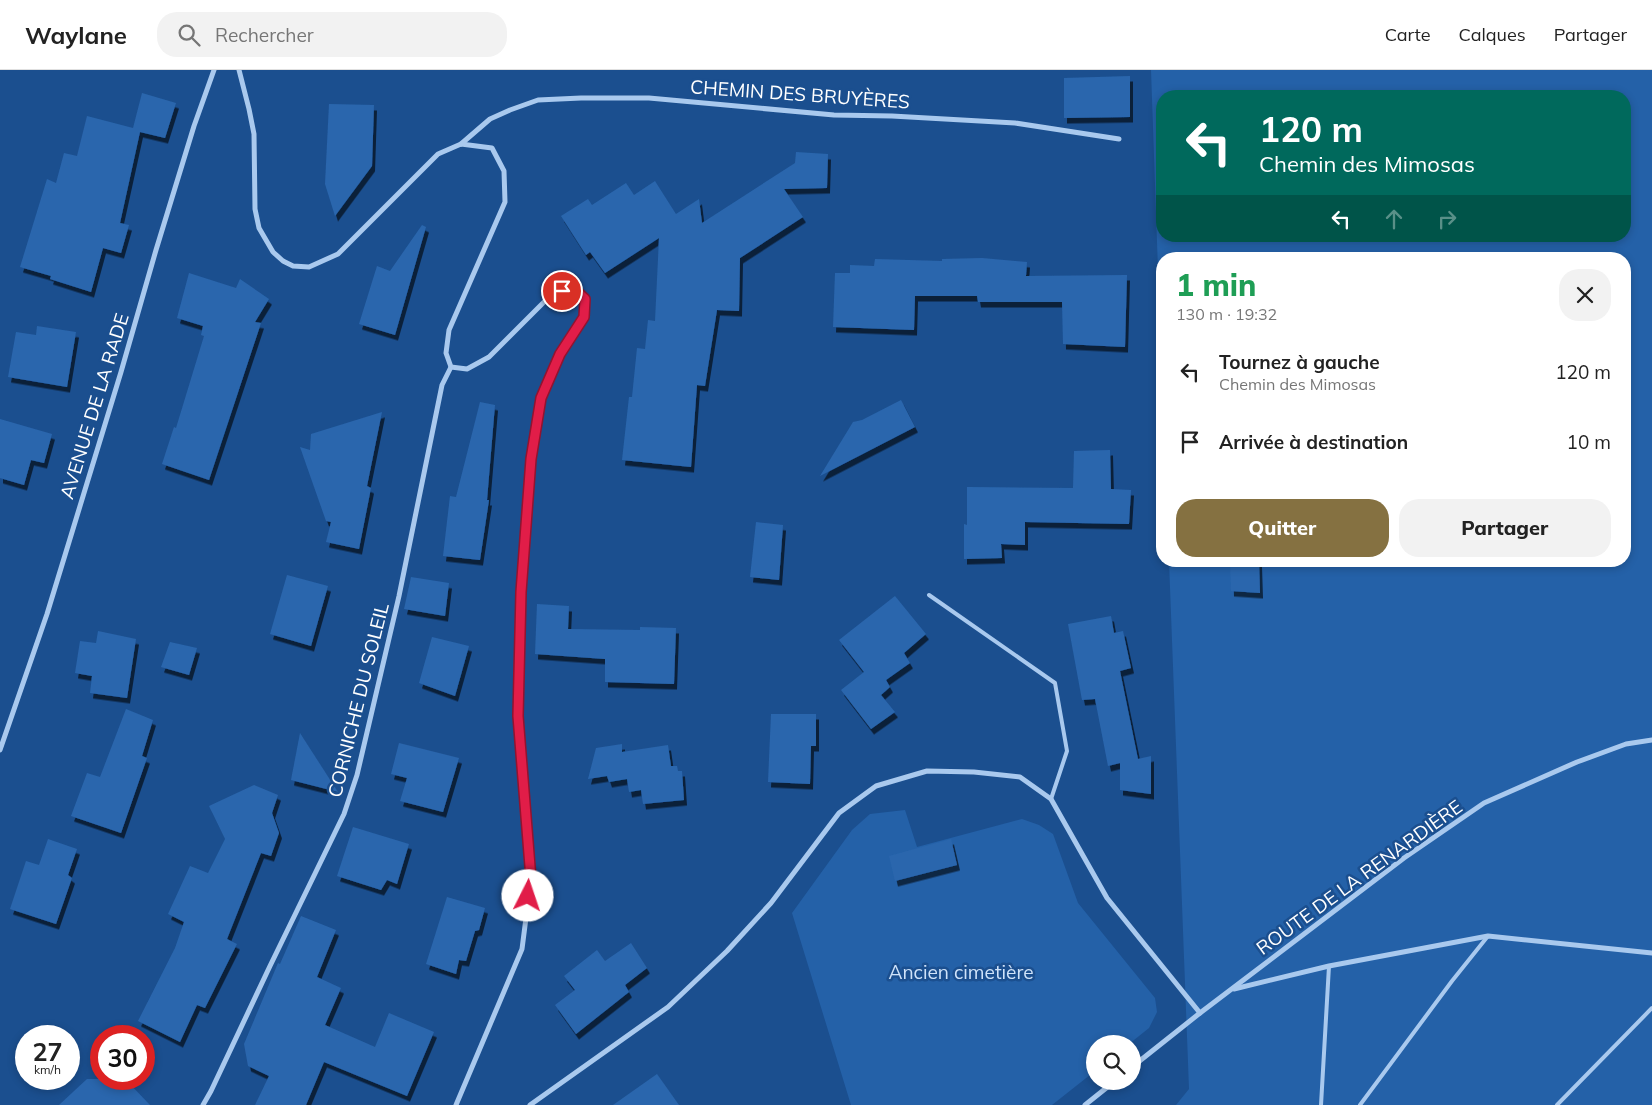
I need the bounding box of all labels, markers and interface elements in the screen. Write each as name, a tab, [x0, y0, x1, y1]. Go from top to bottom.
search box	[157, 12, 507, 57]
text: Waylane	[25, 20, 127, 50]
icon: search	[175, 21, 203, 49]
text: Rechercher	[215, 23, 314, 47]
text: Carte	[1385, 23, 1431, 46]
text: Calques	[1459, 23, 1526, 46]
text: Partager	[1554, 23, 1627, 46]
street label: CHEMIN DES BRUYÈRES	[689, 74, 911, 114]
text: 120 m	[1259, 107, 1363, 151]
icon: left	[1176, 110, 1241, 175]
text: Chemin des Mimosas	[1259, 150, 1475, 178]
icon: left	[1327, 205, 1355, 233]
icon: ahead	[1380, 205, 1408, 233]
icon: right	[1433, 205, 1461, 233]
text: 1 min	[1176, 266, 1256, 304]
button: close	[1559, 269, 1611, 321]
pin	[541, 270, 583, 312]
icon: arrive	[548, 277, 576, 305]
text: 130 m · 19:32	[1176, 304, 1277, 324]
street label: AVENUE DE LA RADE	[54, 310, 134, 502]
text: Tournez à gauche	[1219, 350, 1380, 374]
icon: left	[1176, 358, 1204, 386]
text: 120 m	[1555, 360, 1611, 384]
text: Chemin des Mimosas	[1219, 374, 1376, 394]
icon: arrive	[1176, 428, 1204, 456]
text: Arrivée à destination	[1219, 430, 1408, 454]
text: 10 m	[1567, 430, 1611, 454]
button: Quitter	[1176, 499, 1389, 557]
button: Partager	[1399, 499, 1611, 557]
street label: CORNICHE DU SOLEIL	[322, 600, 394, 800]
street label: ROUTE DE LA RENARDIÈRE	[1251, 794, 1467, 960]
position arrow	[501, 869, 553, 921]
park label: Ancien cimetière	[888, 960, 1034, 984]
speed limit sign: 30	[90, 1025, 155, 1090]
map controls	[1086, 1035, 1141, 1090]
button: search	[1086, 1035, 1141, 1090]
text: 27	[32, 1036, 63, 1067]
text: km/h	[34, 1062, 61, 1077]

